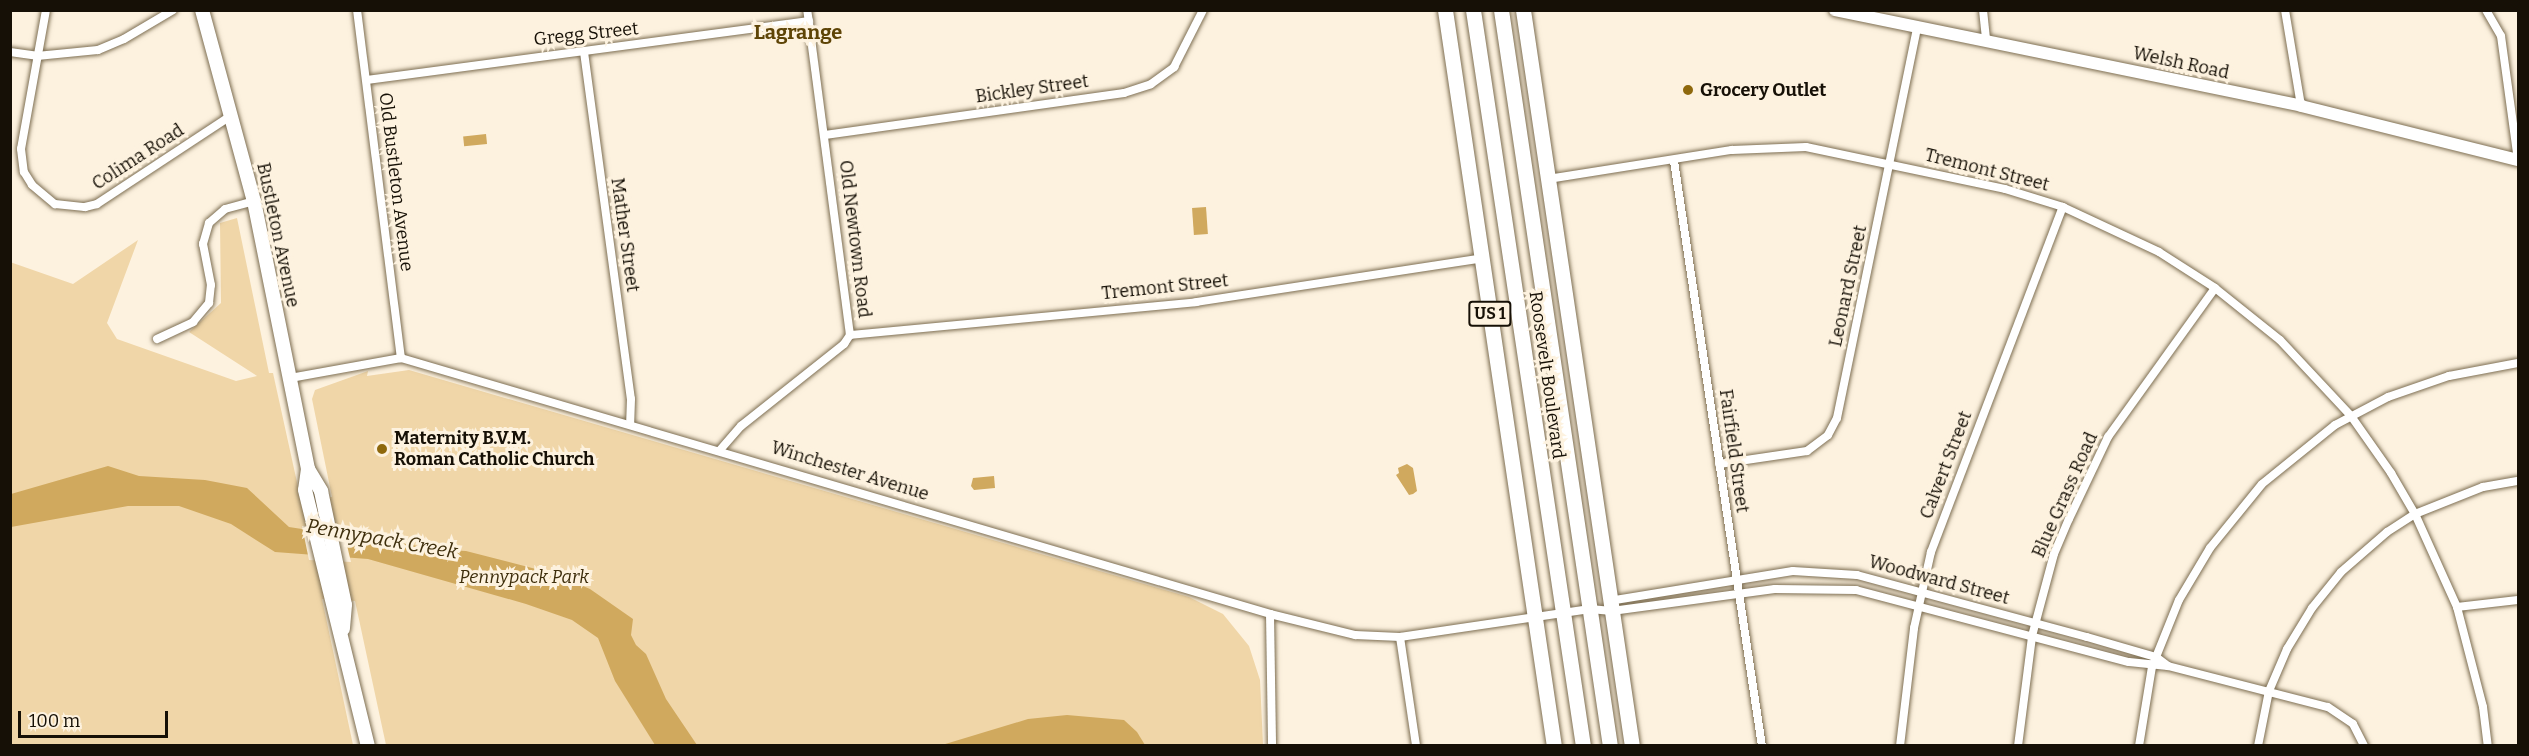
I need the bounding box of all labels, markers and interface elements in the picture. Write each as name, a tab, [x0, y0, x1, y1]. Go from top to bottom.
street label: Gregg Street	[532, 18, 640, 50]
district label: Lagrange	[754, 20, 842, 44]
street label: Welsh Road	[2131, 42, 2231, 84]
street label: Bickley Street	[974, 70, 1090, 108]
place label: Grocery Outlet	[1700, 79, 1826, 101]
marker: Grocery Outlet	[1681, 83, 1695, 97]
street label: Old Bustleton Avenue	[374, 91, 418, 273]
street label: Colima Road	[88, 119, 188, 195]
street label: Tremont Street	[1923, 144, 2051, 196]
street label: Old Newtown Road	[835, 159, 875, 319]
street label: Bustleton Avenue	[252, 161, 304, 309]
street label: Mather Street	[606, 176, 644, 294]
street label: Leonard Street	[1825, 223, 1871, 349]
street label: Tremont Street	[1101, 270, 1229, 304]
street label: Roosevelt Boulevard	[1525, 290, 1569, 460]
road number: US 1	[1468, 301, 1512, 327]
street label: Fairfield Street	[1715, 388, 1753, 514]
street label: Calvert Street	[1916, 408, 1976, 522]
place label: Maternity B.V.M. Roman Catholic Church	[394, 428, 594, 470]
street label: Blue Grass Road	[2028, 429, 2102, 561]
street label: Winchester Avenue	[768, 437, 932, 505]
marker: Maternity B.V.M. Roman Catholic Church	[375, 442, 389, 456]
water label: Pennypack Creek	[304, 514, 460, 564]
street label: Woodward Street	[1866, 551, 2012, 609]
park label: Pennypack Park	[459, 566, 589, 588]
scale bar	[21, 699, 171, 737]
text: 100 m	[29, 710, 80, 732]

